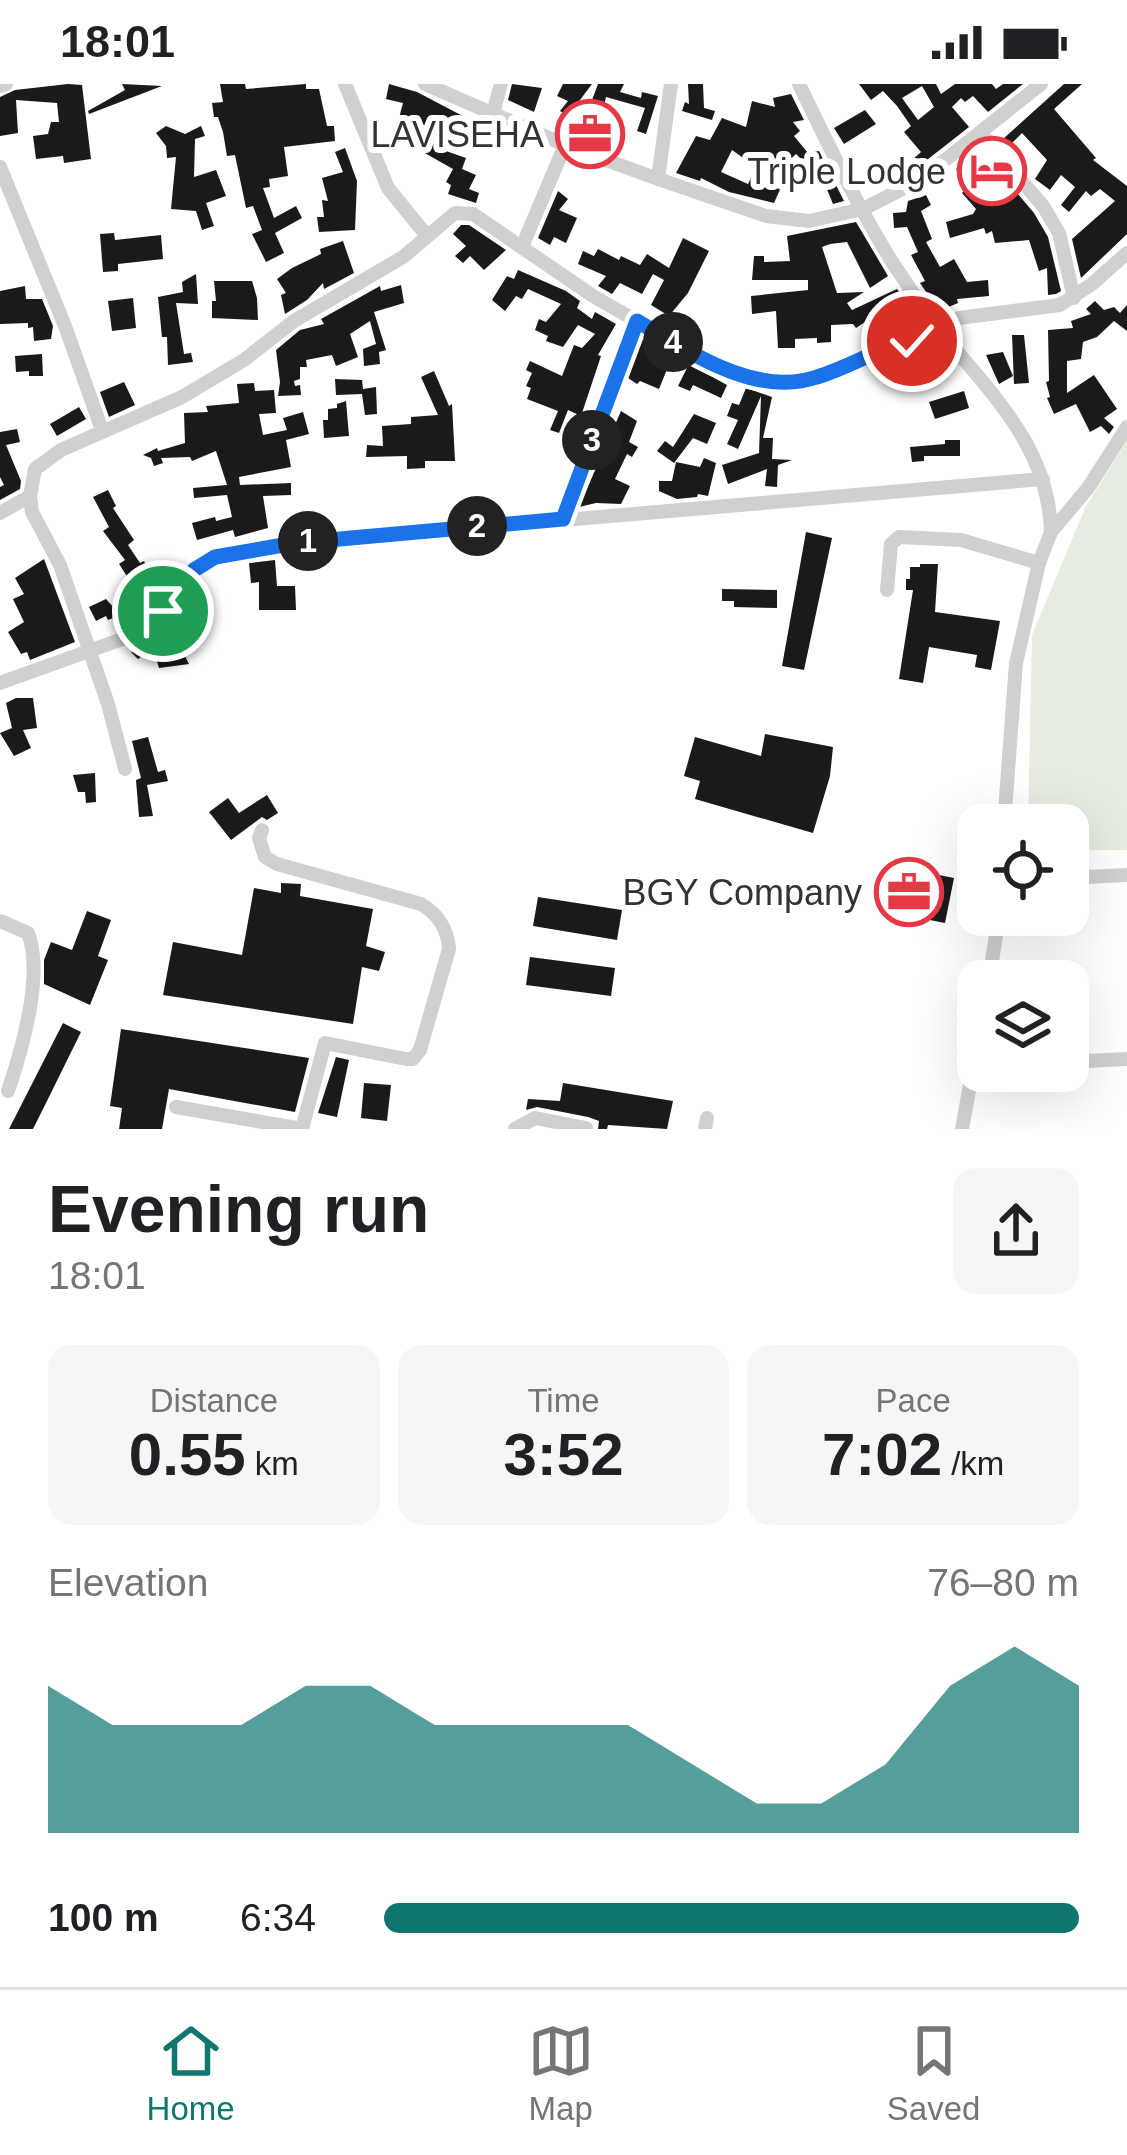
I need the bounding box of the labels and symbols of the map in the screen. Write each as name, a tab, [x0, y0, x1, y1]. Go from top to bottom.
office icon: LAVISEHA	[555, 99, 625, 169]
place label: LAVISEHA	[371, 114, 544, 155]
hotel icon: Triple Lodge	[957, 136, 1027, 206]
place label: Triple Lodge	[747, 151, 946, 192]
pin	[861, 290, 963, 392]
pin: 4	[643, 312, 703, 372]
pin: 3	[562, 410, 622, 470]
pin: 2	[447, 496, 507, 556]
pin: 1	[278, 511, 338, 571]
pin	[112, 560, 214, 662]
office icon: BGY Company	[874, 857, 944, 927]
place label: BGY Company	[623, 872, 862, 913]

